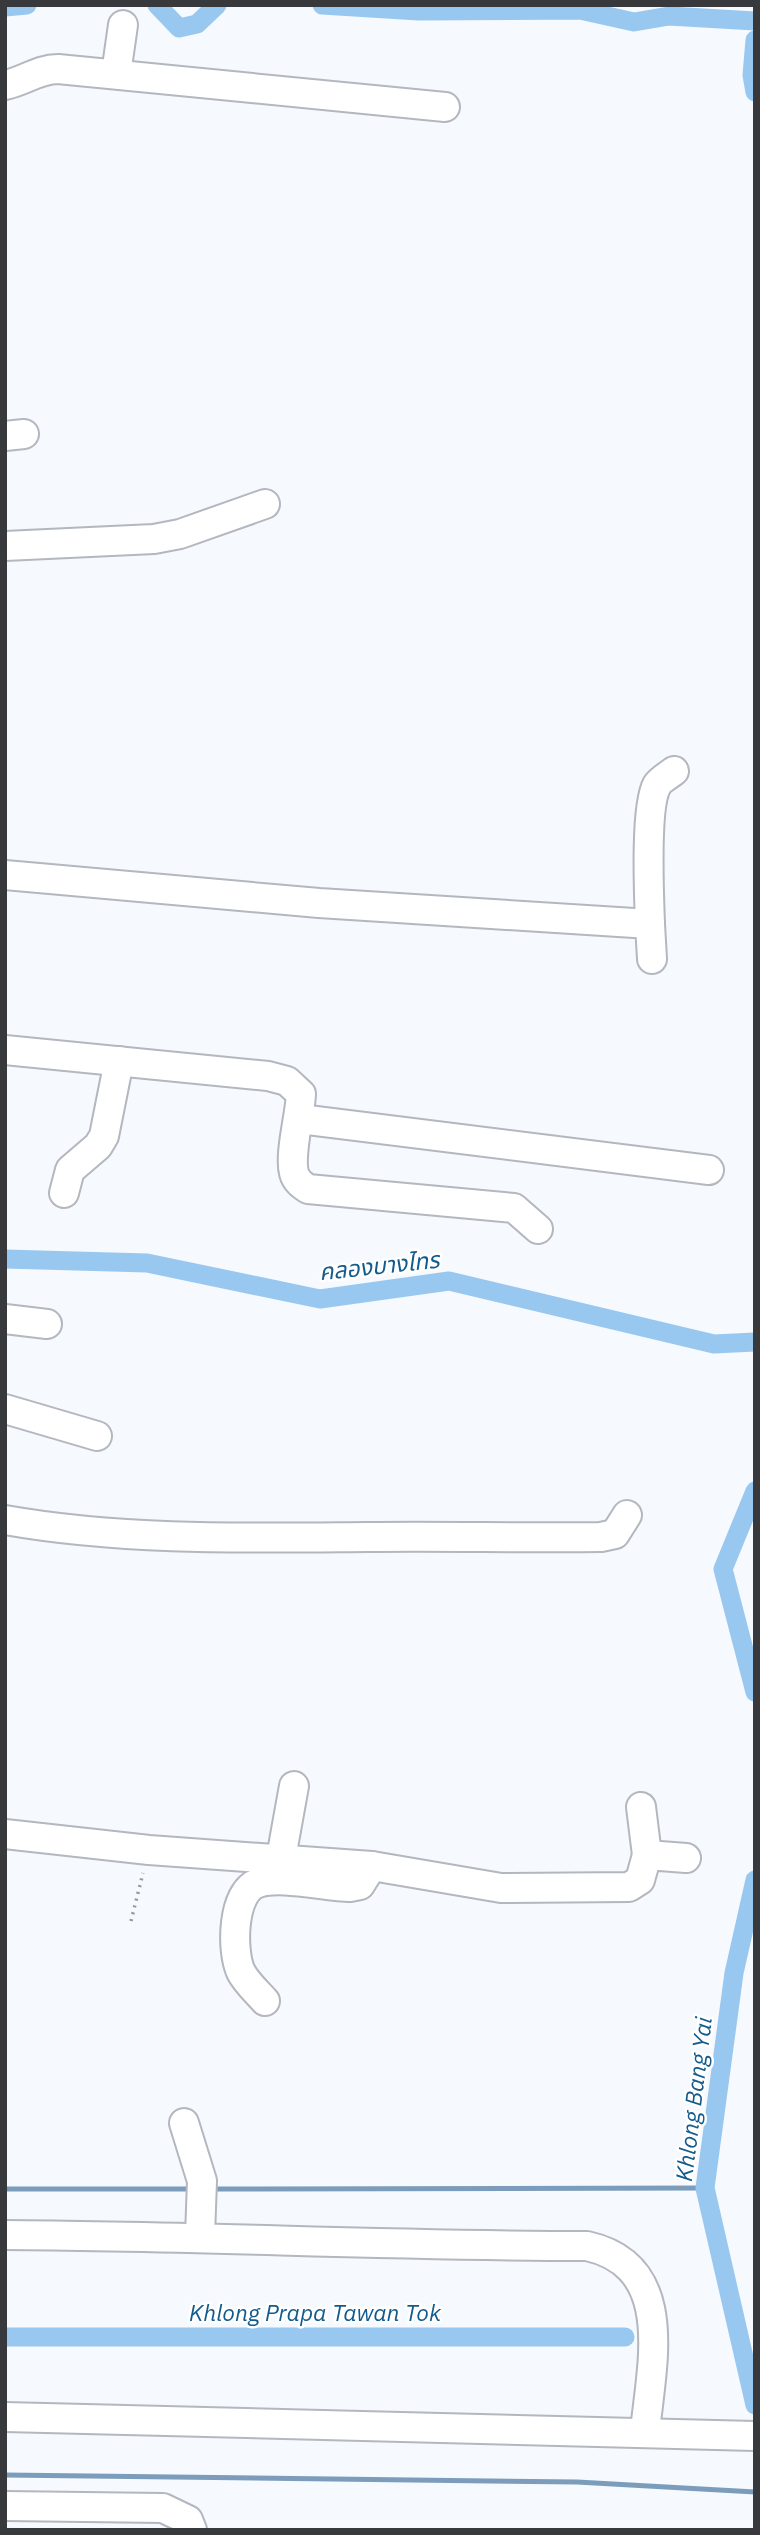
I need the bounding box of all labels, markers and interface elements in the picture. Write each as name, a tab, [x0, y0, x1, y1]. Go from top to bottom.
water label: คลองบางไทร	[317, 1244, 442, 1286]
water label: Khlong Bang Yai	[668, 2014, 718, 2183]
water label: Khlong Prapa Tawan Tok	[189, 2297, 442, 2327]

